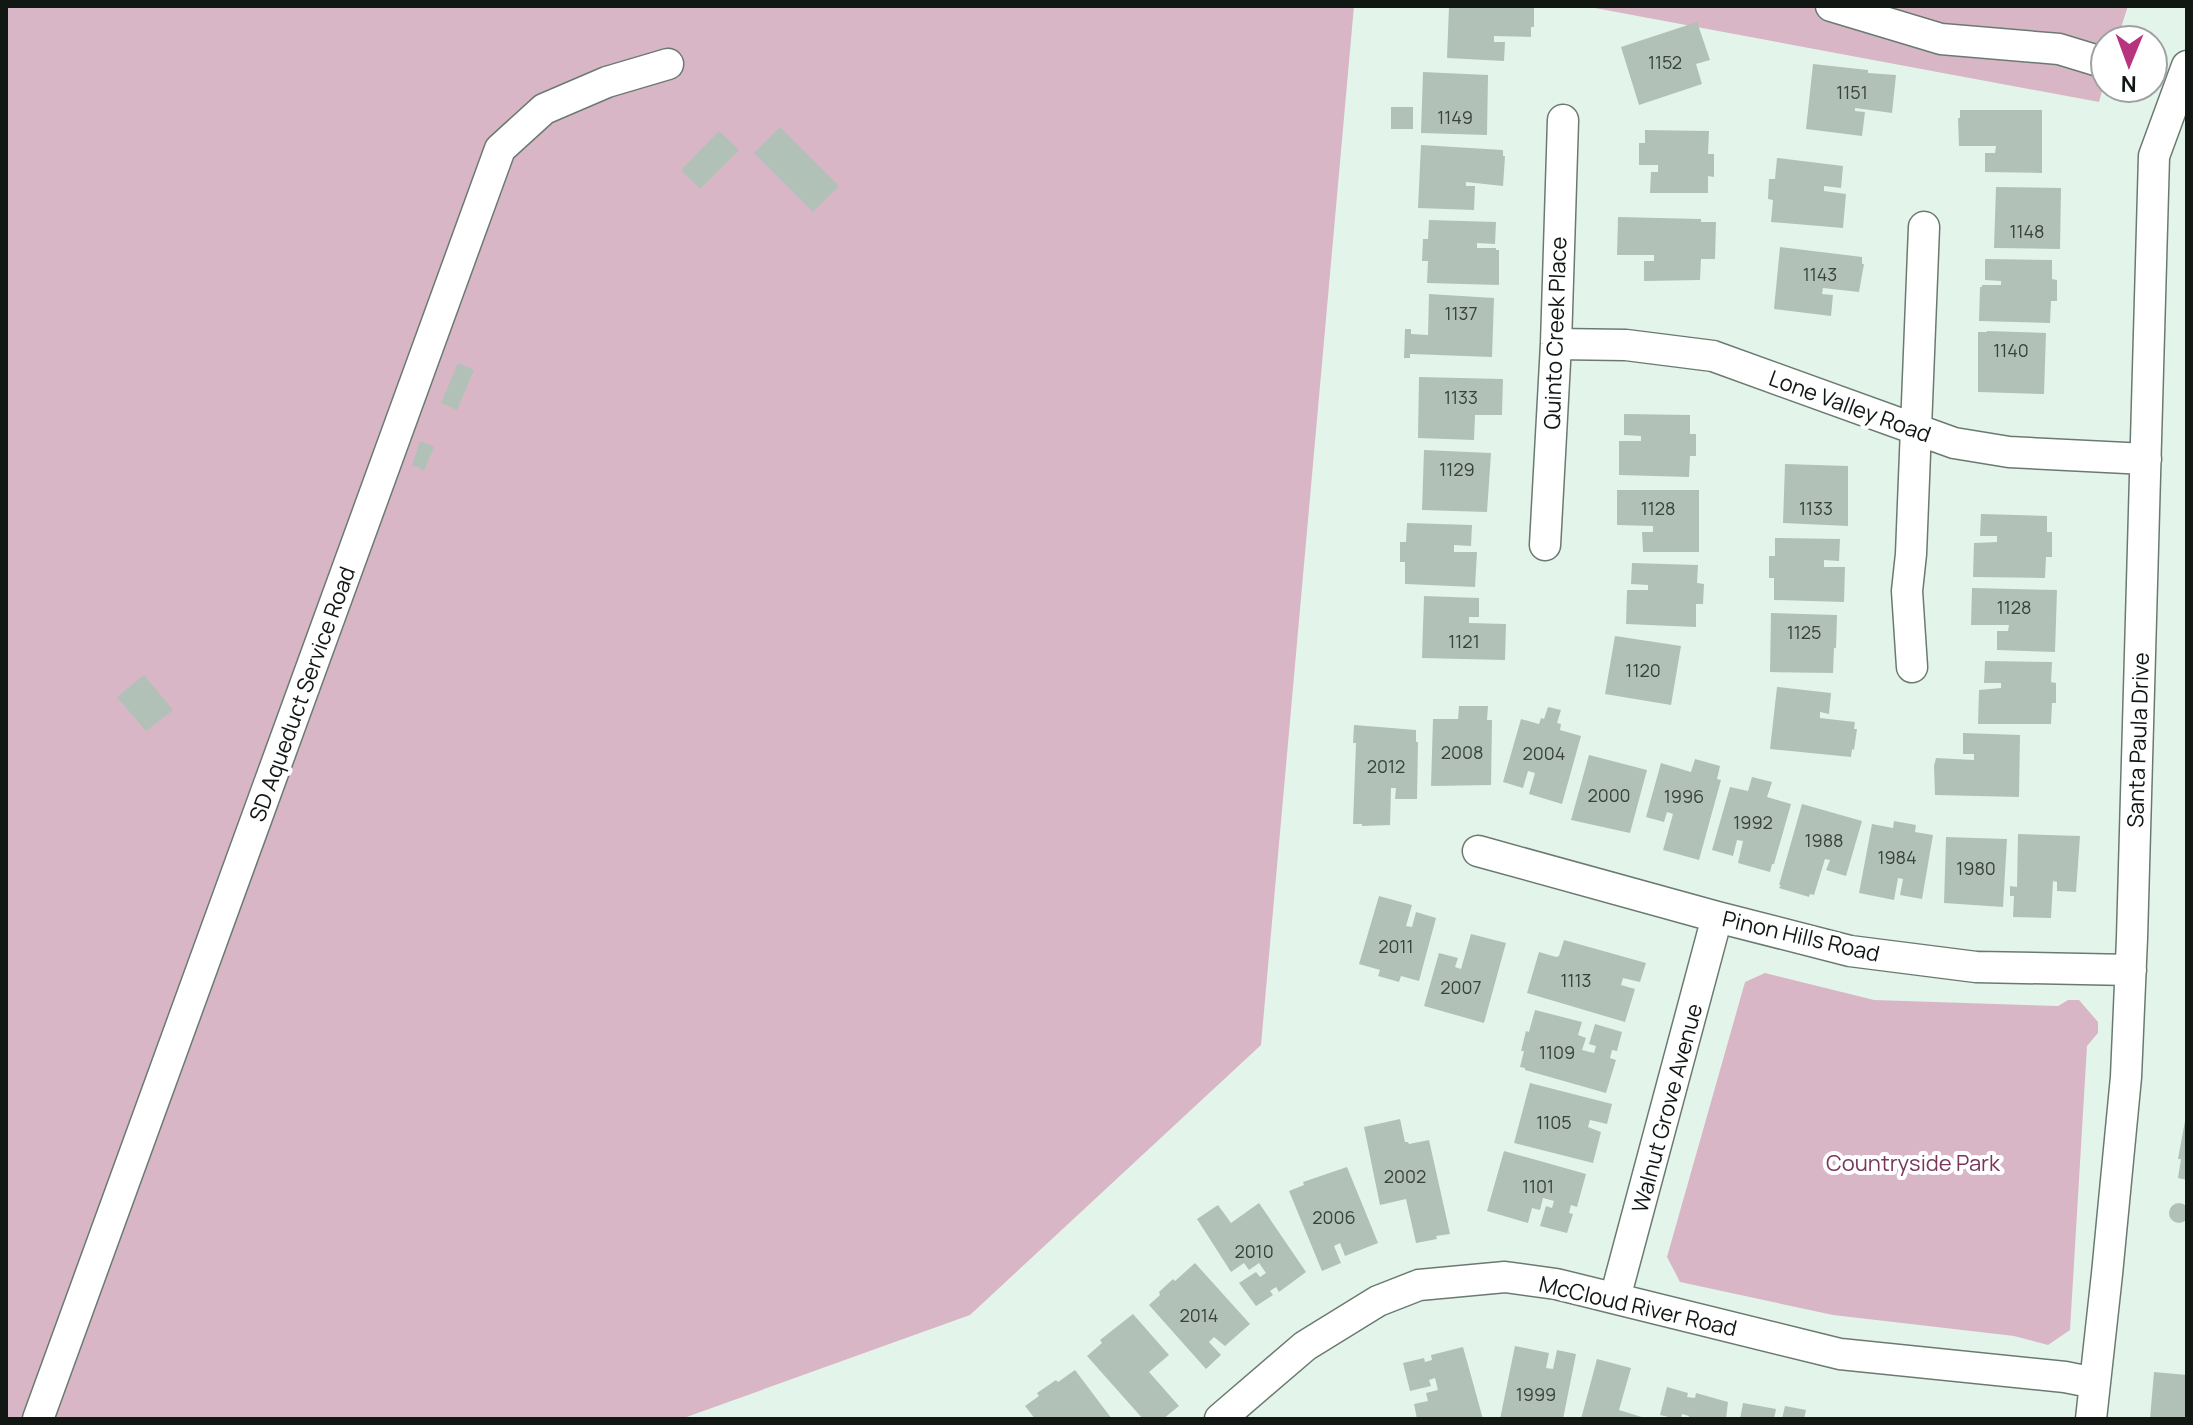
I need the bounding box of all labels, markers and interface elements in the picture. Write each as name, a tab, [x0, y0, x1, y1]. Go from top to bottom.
north arrow	[2089, 24, 2169, 104]
house number: 1152	[1648, 50, 1682, 74]
text: N	[2120, 69, 2137, 99]
house number: 1151	[1836, 80, 1868, 104]
house number: 1149	[1437, 105, 1473, 129]
house number: 1148	[2009, 219, 2045, 243]
street label: Quinto Creek Place	[1537, 236, 1573, 430]
house number: 1143	[1803, 262, 1837, 286]
house number: 1137	[1444, 301, 1478, 325]
house number: 1140	[1993, 338, 2029, 362]
street label: Lone Valley Road	[1765, 363, 1935, 449]
house number: 1133	[1444, 385, 1478, 409]
house number: 1129	[1439, 457, 1475, 481]
house number: 1128	[1641, 496, 1675, 520]
house number: 1133	[1799, 496, 1833, 520]
street label: SD Aqueduct Service Road	[242, 562, 362, 826]
house number: 1128	[1997, 595, 2031, 619]
house number: 1125	[1787, 620, 1821, 644]
house number: 1121	[1448, 629, 1480, 653]
street label: Santa Paula Drive	[2120, 652, 2156, 828]
house number: 1120	[1625, 658, 1661, 682]
house number: 2008	[1441, 740, 1483, 764]
house number: 2004	[1523, 741, 1565, 765]
house number: 2012	[1367, 754, 1405, 778]
house number: 2000	[1587, 783, 1631, 807]
house number: 1996	[1664, 784, 1704, 808]
house number: 1992	[1733, 810, 1773, 834]
house number: 1988	[1804, 828, 1844, 852]
house number: 1984	[1877, 845, 1917, 869]
house number: 1980	[1956, 856, 1996, 880]
street label: Pinon Hills Road	[1719, 903, 1883, 969]
house number: 2011	[1378, 934, 1414, 958]
house number: 1113	[1560, 968, 1592, 992]
house number: 2007	[1440, 975, 1482, 999]
street label: Walnut Grove Avenue	[1625, 1000, 1709, 1216]
house number: 1109	[1539, 1040, 1575, 1064]
house number: 1105	[1536, 1110, 1572, 1134]
park label: Countryside Park	[1826, 1148, 2001, 1178]
house number: 2002	[1384, 1164, 1426, 1188]
house number: 1101	[1522, 1174, 1554, 1198]
house number: 2006	[1312, 1205, 1356, 1229]
house number: 2010	[1234, 1239, 1274, 1263]
street label: McCloud River Road	[1536, 1269, 1740, 1343]
house number: 2014	[1180, 1303, 1218, 1327]
house number: 1999	[1516, 1382, 1556, 1406]

